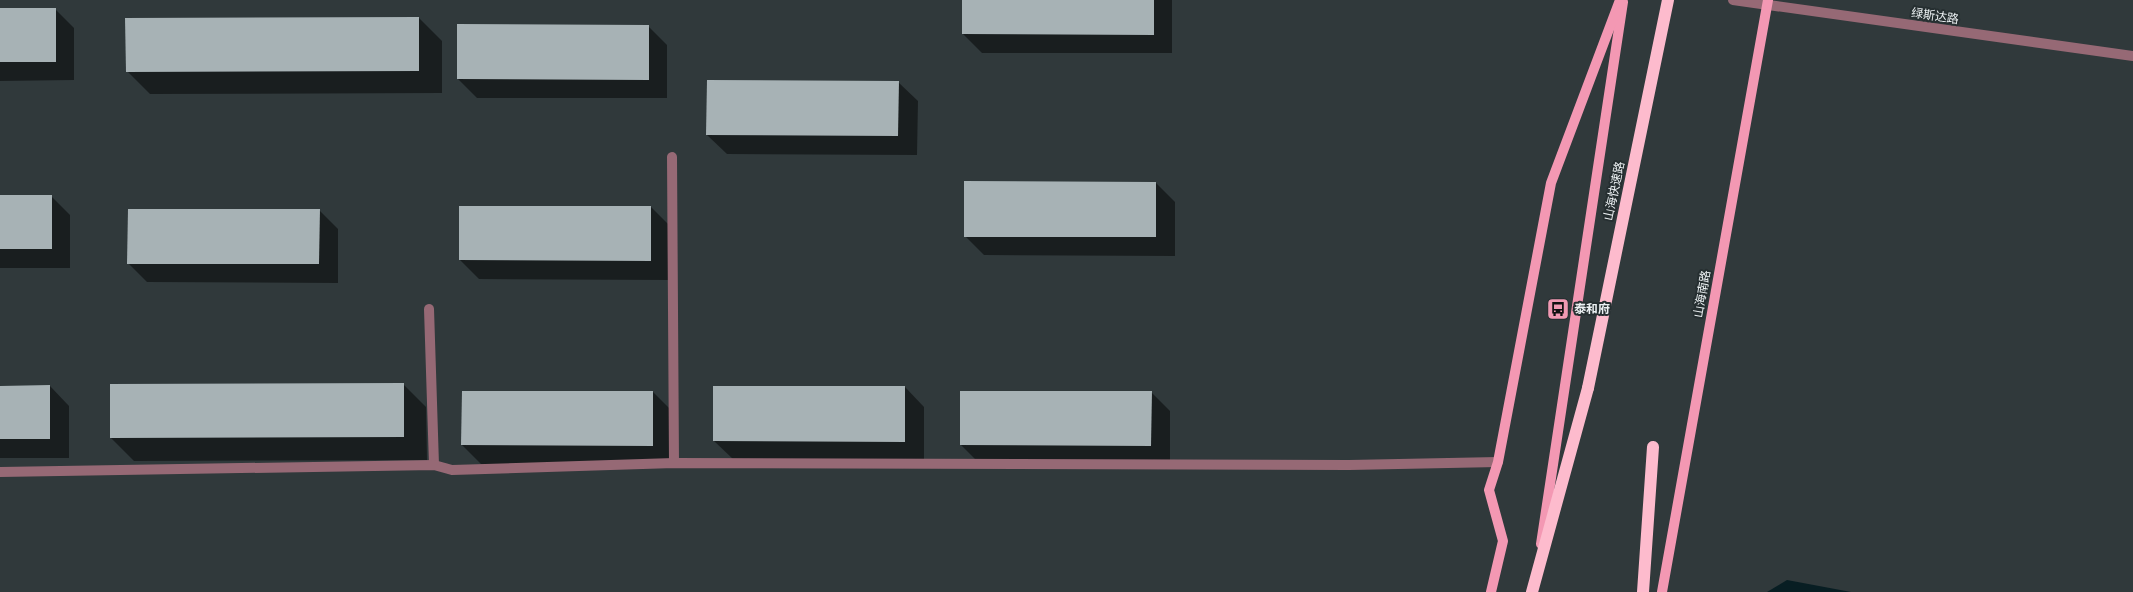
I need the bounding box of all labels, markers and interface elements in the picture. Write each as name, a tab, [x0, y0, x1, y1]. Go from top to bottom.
street label: 绿斯达路	[1910, 5, 1960, 26]
street label: 山海快速路	[1600, 160, 1627, 222]
street label: 山海南路	[1690, 269, 1713, 319]
bus stop icon: 泰和府	[1545, 296, 1571, 322]
place label: 泰和府	[1574, 301, 1610, 316]

